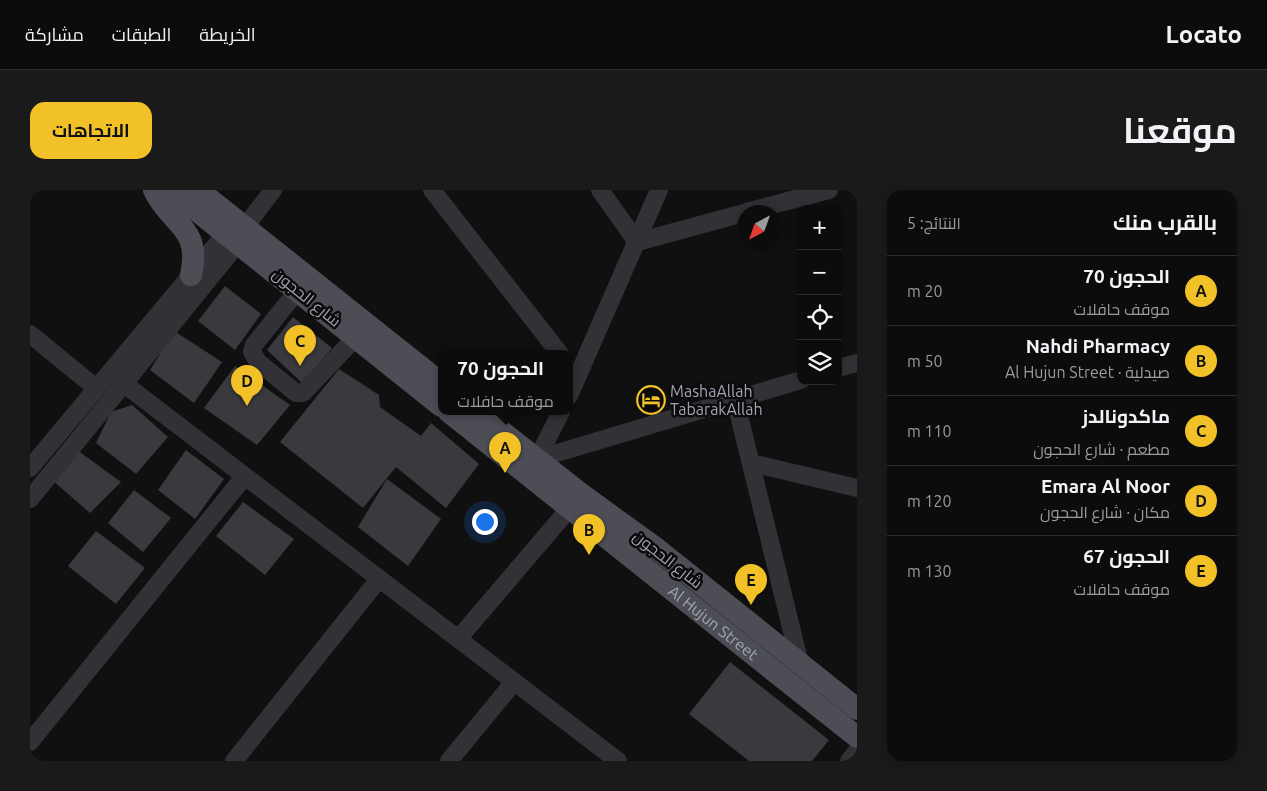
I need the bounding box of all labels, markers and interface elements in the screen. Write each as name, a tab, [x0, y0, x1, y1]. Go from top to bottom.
text: Locato	[1166, 21, 1242, 48]
text: مشاركة	[25, 24, 84, 44]
text: الطبقات	[112, 24, 171, 44]
text: الخريطة	[199, 24, 256, 44]
button: الاتجاهات	[30, 102, 152, 159]
text: موقعنا	[1123, 110, 1237, 150]
north arrow	[737, 205, 782, 250]
map controls	[797, 205, 842, 385]
button: +	[797, 205, 842, 250]
text: بالقرب منك	[1113, 210, 1217, 234]
text: النتائج: 5	[907, 214, 961, 232]
button: −	[797, 250, 842, 295]
street label: شارع الحجون	[267, 264, 345, 332]
text: الحجون 70	[1083, 265, 1170, 287]
text: 20 m	[907, 282, 943, 300]
text: A	[1195, 282, 1207, 300]
button: locate	[797, 295, 842, 340]
text: موقف حافلات	[1074, 300, 1170, 318]
pin: C	[284, 325, 316, 366]
text: Nahdi Pharmacy	[1026, 335, 1170, 357]
button: layers	[797, 340, 842, 385]
popup	[438, 350, 573, 415]
text: 50 m	[907, 352, 943, 370]
text: B	[1196, 352, 1206, 370]
text: الحجون 70	[457, 357, 544, 379]
text: صيدلية · Al Hujun Street	[1005, 363, 1170, 381]
pin: D	[231, 365, 263, 406]
place label: MashaAllah TabarakAllah	[670, 382, 763, 418]
hotel icon: MashaAllah TabarakAllah	[636, 385, 666, 415]
text: موقف حافلات	[457, 392, 554, 410]
text: ماكدونالدز	[1082, 405, 1170, 427]
text: 110 m	[907, 422, 952, 440]
text: C	[1196, 422, 1206, 440]
pin: A	[489, 432, 521, 473]
text: مطعم · شارع الحجون	[1033, 440, 1170, 458]
text: Emara Al Noor	[1041, 475, 1170, 497]
text: 120 m	[907, 492, 952, 510]
text: D	[1195, 492, 1207, 510]
text: مكان · شارع الحجون	[1040, 503, 1170, 521]
your location	[472, 509, 498, 535]
pin: B	[573, 514, 605, 555]
street label: شارع الحجون	[628, 526, 706, 594]
text: الحجون 67	[1083, 545, 1170, 567]
text: 130 m	[907, 562, 952, 580]
text: E	[1196, 562, 1206, 580]
pin: E	[735, 564, 767, 605]
text: موقف حافلات	[1074, 580, 1170, 598]
street label: Al Hujun Street	[665, 582, 762, 664]

